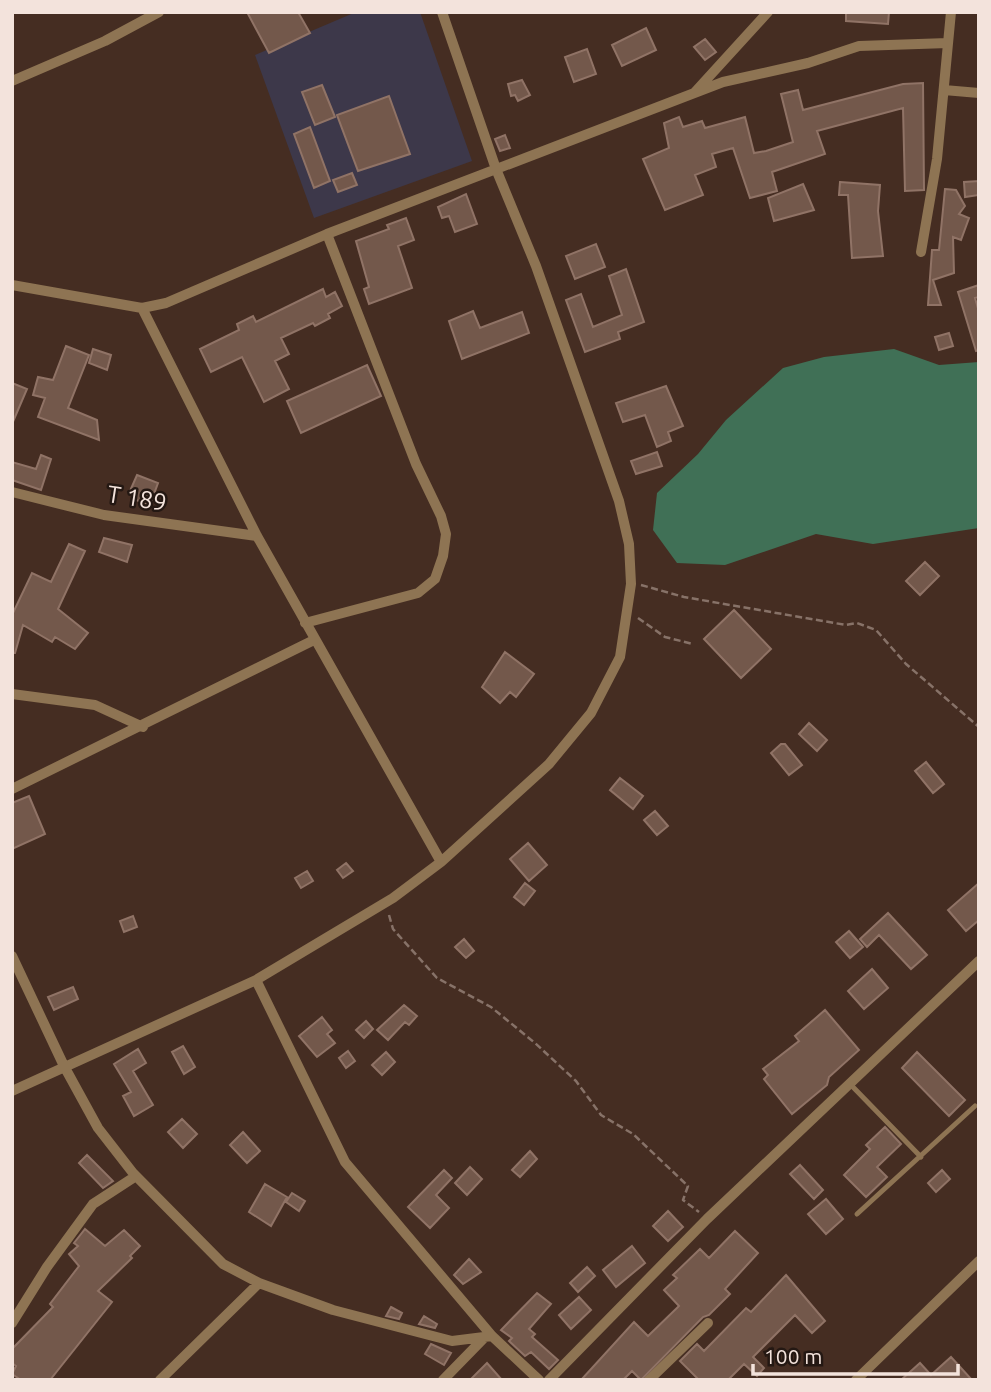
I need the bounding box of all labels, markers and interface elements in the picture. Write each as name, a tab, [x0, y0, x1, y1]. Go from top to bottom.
street label: T 189	[106, 480, 168, 516]
scale bar	[753, 1332, 958, 1376]
text: 100 m	[764, 1344, 822, 1368]

